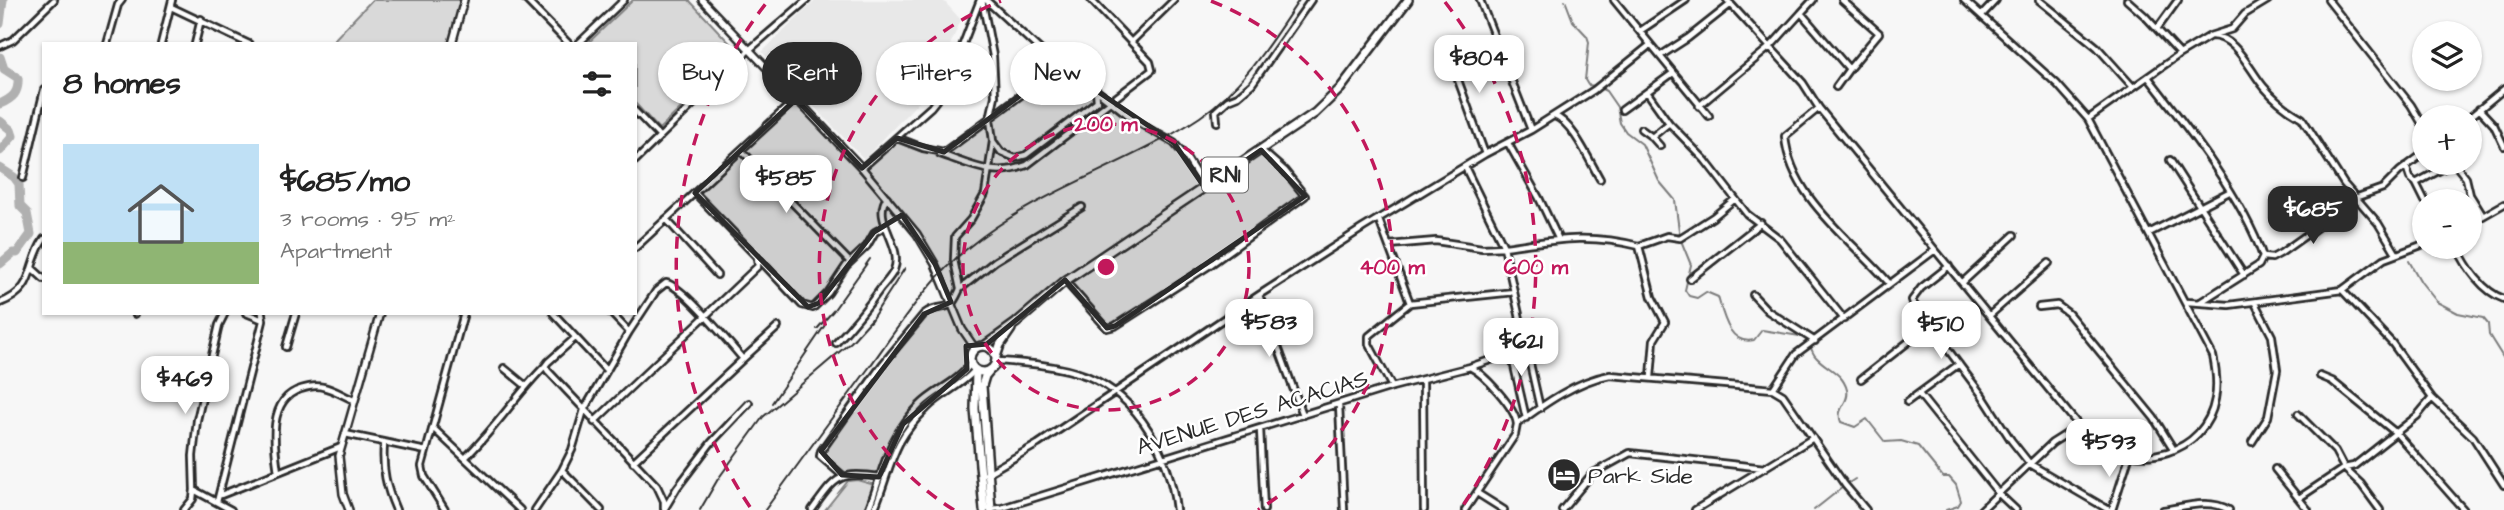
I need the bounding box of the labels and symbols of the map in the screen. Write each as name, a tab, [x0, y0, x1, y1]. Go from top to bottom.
pin: $804	[1438, 36, 1520, 95]
text: 200 m	[1073, 110, 1138, 139]
pin: $585	[745, 156, 827, 215]
road number: RN1	[1202, 158, 1248, 192]
pin: $685	[2272, 187, 2354, 246]
text: 400 m	[1359, 253, 1425, 282]
text: 600 m	[1504, 253, 1569, 282]
centre of rings	[1094, 255, 1118, 279]
pin: $583	[1228, 300, 1310, 359]
pin: $510	[1900, 302, 1982, 361]
pin: $621	[1480, 318, 1562, 378]
pin: $469	[144, 356, 226, 416]
street label: AVENUE DES ACACIAS	[1133, 362, 1372, 463]
pin: $593	[2068, 420, 2150, 479]
hotel icon: Park Side	[1545, 456, 1583, 494]
place label: Park Side	[1588, 460, 1693, 492]

